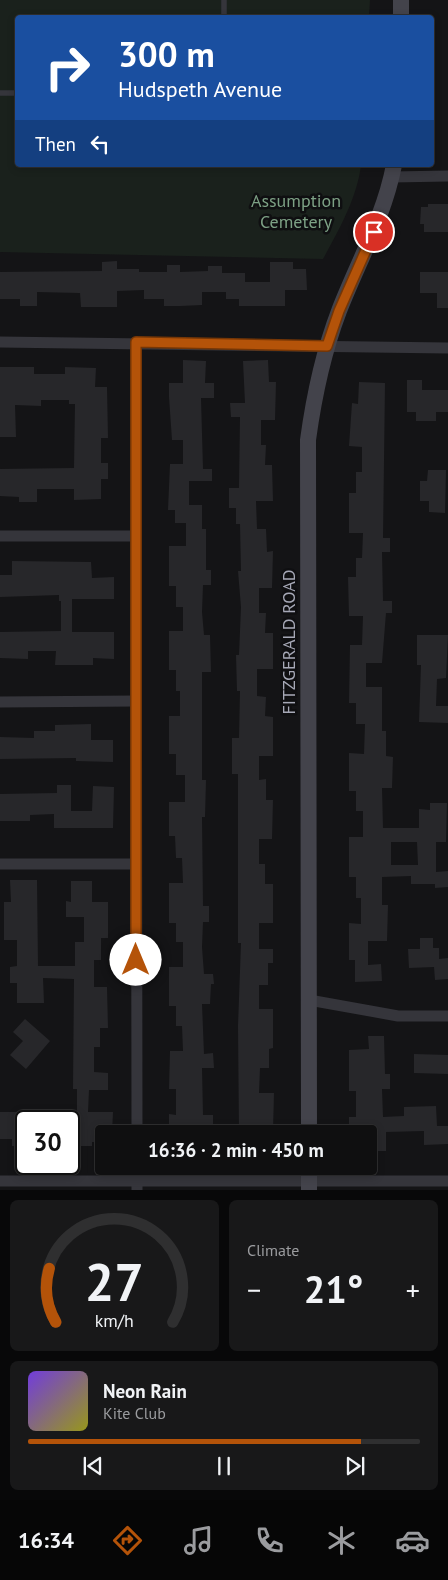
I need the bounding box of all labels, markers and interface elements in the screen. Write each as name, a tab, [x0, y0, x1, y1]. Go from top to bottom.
text: 300 m	[118, 31, 215, 77]
icon: right	[35, 35, 100, 100]
text: Hudspeth Avenue	[118, 75, 282, 103]
icon: left	[86, 130, 114, 158]
text: Then	[35, 132, 76, 156]
park label: Assumption Cemetery	[251, 189, 341, 233]
pin	[353, 211, 395, 253]
icon: arrive	[360, 218, 388, 246]
street label: FITZGERALD ROAD	[277, 570, 300, 714]
position arrow	[109, 933, 161, 985]
speed limit sign: 30	[15, 1110, 80, 1175]
text: 16:36 · 2 min · 450 m	[148, 1138, 324, 1162]
text: Climate	[247, 1240, 299, 1260]
text: 27	[85, 1248, 144, 1315]
text: 21°	[304, 1264, 363, 1313]
text: −	[247, 1271, 261, 1308]
text: +	[406, 1271, 420, 1308]
text: km/h	[95, 1309, 134, 1332]
text: Neon Rain	[103, 1379, 187, 1403]
text: Kite Club	[103, 1403, 166, 1423]
icon: previous	[79, 1452, 107, 1480]
icon: pause	[210, 1452, 238, 1480]
icon: next	[341, 1452, 369, 1480]
icon: directions	[110, 1523, 145, 1558]
icon: music	[181, 1523, 216, 1558]
icon: phone	[252, 1523, 287, 1558]
icon: climate	[324, 1523, 359, 1558]
icon: car	[395, 1523, 430, 1558]
text: 16:34	[18, 1526, 74, 1554]

